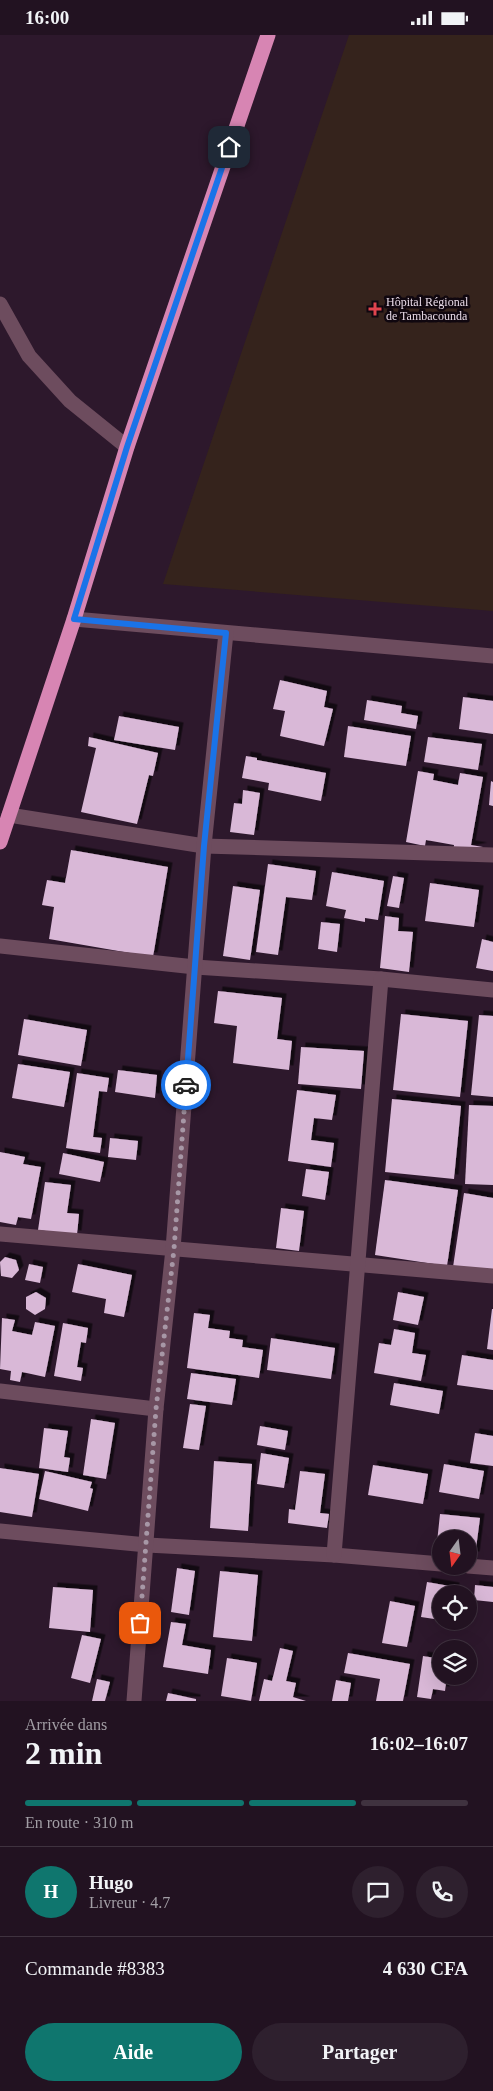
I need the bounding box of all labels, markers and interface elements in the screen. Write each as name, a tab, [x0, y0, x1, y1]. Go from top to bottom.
text: 16:00	[25, 7, 69, 28]
pin	[208, 126, 250, 168]
icon: home	[215, 133, 243, 161]
place label: Hôpital Régional de Tambacounda	[386, 295, 469, 323]
marker: Hôpital Régional de Tambacounda	[368, 302, 382, 316]
courier	[161, 1060, 211, 1110]
icon: car	[172, 1071, 200, 1099]
north arrow	[432, 1530, 478, 1575]
map controls	[432, 1530, 477, 1685]
button: locate	[432, 1585, 477, 1630]
pin	[119, 1602, 161, 1644]
icon: bag	[126, 1609, 154, 1637]
button: layers	[432, 1640, 477, 1685]
text: Arrivée dans	[25, 1716, 107, 1733]
text: 16:02–16:07	[370, 1733, 468, 1754]
text: 2 min	[25, 1735, 102, 1771]
text: En route · 310 m	[25, 1814, 133, 1831]
button: chat	[352, 1866, 404, 1918]
button: phone	[416, 1866, 468, 1918]
text: Hugo	[89, 1872, 133, 1893]
text: H	[44, 1881, 58, 1902]
text: Livreur · 4.7	[89, 1894, 170, 1911]
text: Commande #8383	[25, 1958, 165, 1979]
text: 4 630 CFA	[383, 1958, 468, 1979]
button: Aide	[25, 2023, 242, 2081]
button: Partager	[252, 2023, 468, 2081]

